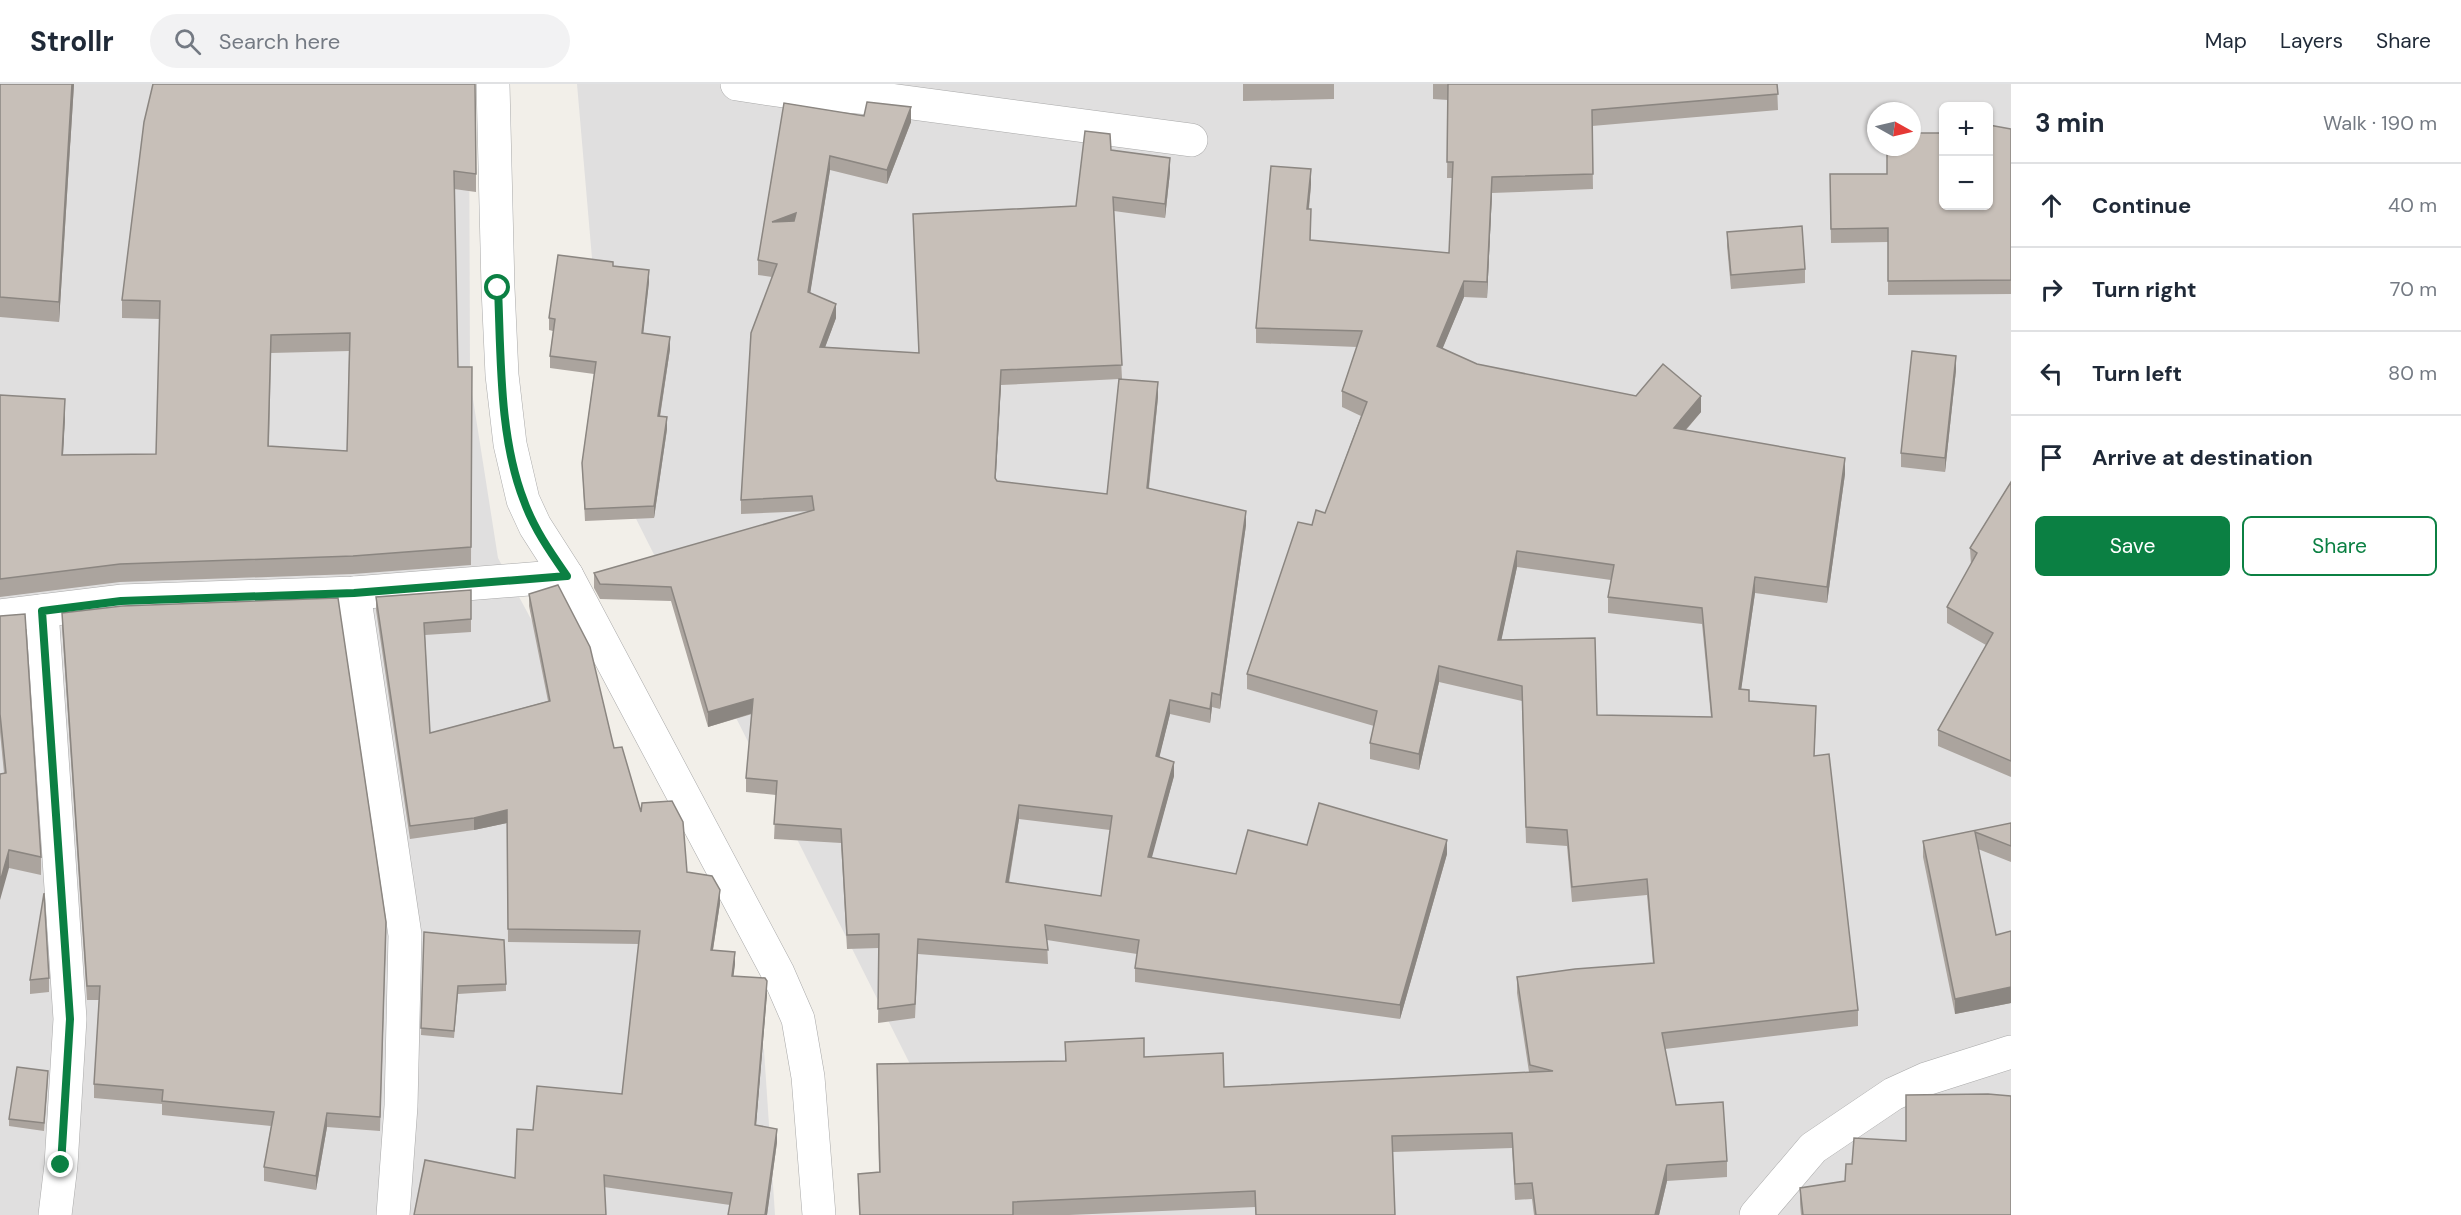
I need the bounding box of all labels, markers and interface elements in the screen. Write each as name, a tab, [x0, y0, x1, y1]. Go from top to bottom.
search box	[150, 14, 570, 68]
text: Strollr	[30, 23, 114, 60]
icon: search	[171, 25, 204, 58]
text: Search here	[219, 27, 340, 56]
text: Map	[2205, 27, 2247, 55]
text: Layers	[2280, 27, 2343, 55]
text: Share	[2376, 27, 2431, 55]
north arrow	[1867, 102, 1921, 156]
map controls	[1939, 102, 1993, 210]
button: +	[1939, 102, 1993, 156]
text: 3 min	[2035, 106, 2104, 140]
text: Walk · 190 m	[2323, 110, 2437, 136]
button: −	[1939, 156, 1993, 210]
icon: ahead	[2035, 189, 2068, 222]
text: Continue	[2092, 191, 2191, 220]
text: 40 m	[2388, 192, 2437, 218]
icon: right	[2035, 273, 2068, 306]
route start	[484, 274, 510, 300]
text: Turn right	[2092, 275, 2197, 304]
text: 70 m	[2390, 276, 2437, 302]
icon: left	[2035, 357, 2068, 390]
text: Turn left	[2092, 359, 2182, 388]
text: 80 m	[2388, 360, 2437, 386]
icon: arrive	[2035, 441, 2068, 474]
text: Arrive at destination	[2092, 443, 2313, 472]
button: Save	[2035, 516, 2230, 576]
button: Share	[2242, 516, 2437, 576]
route end	[47, 1151, 73, 1177]

